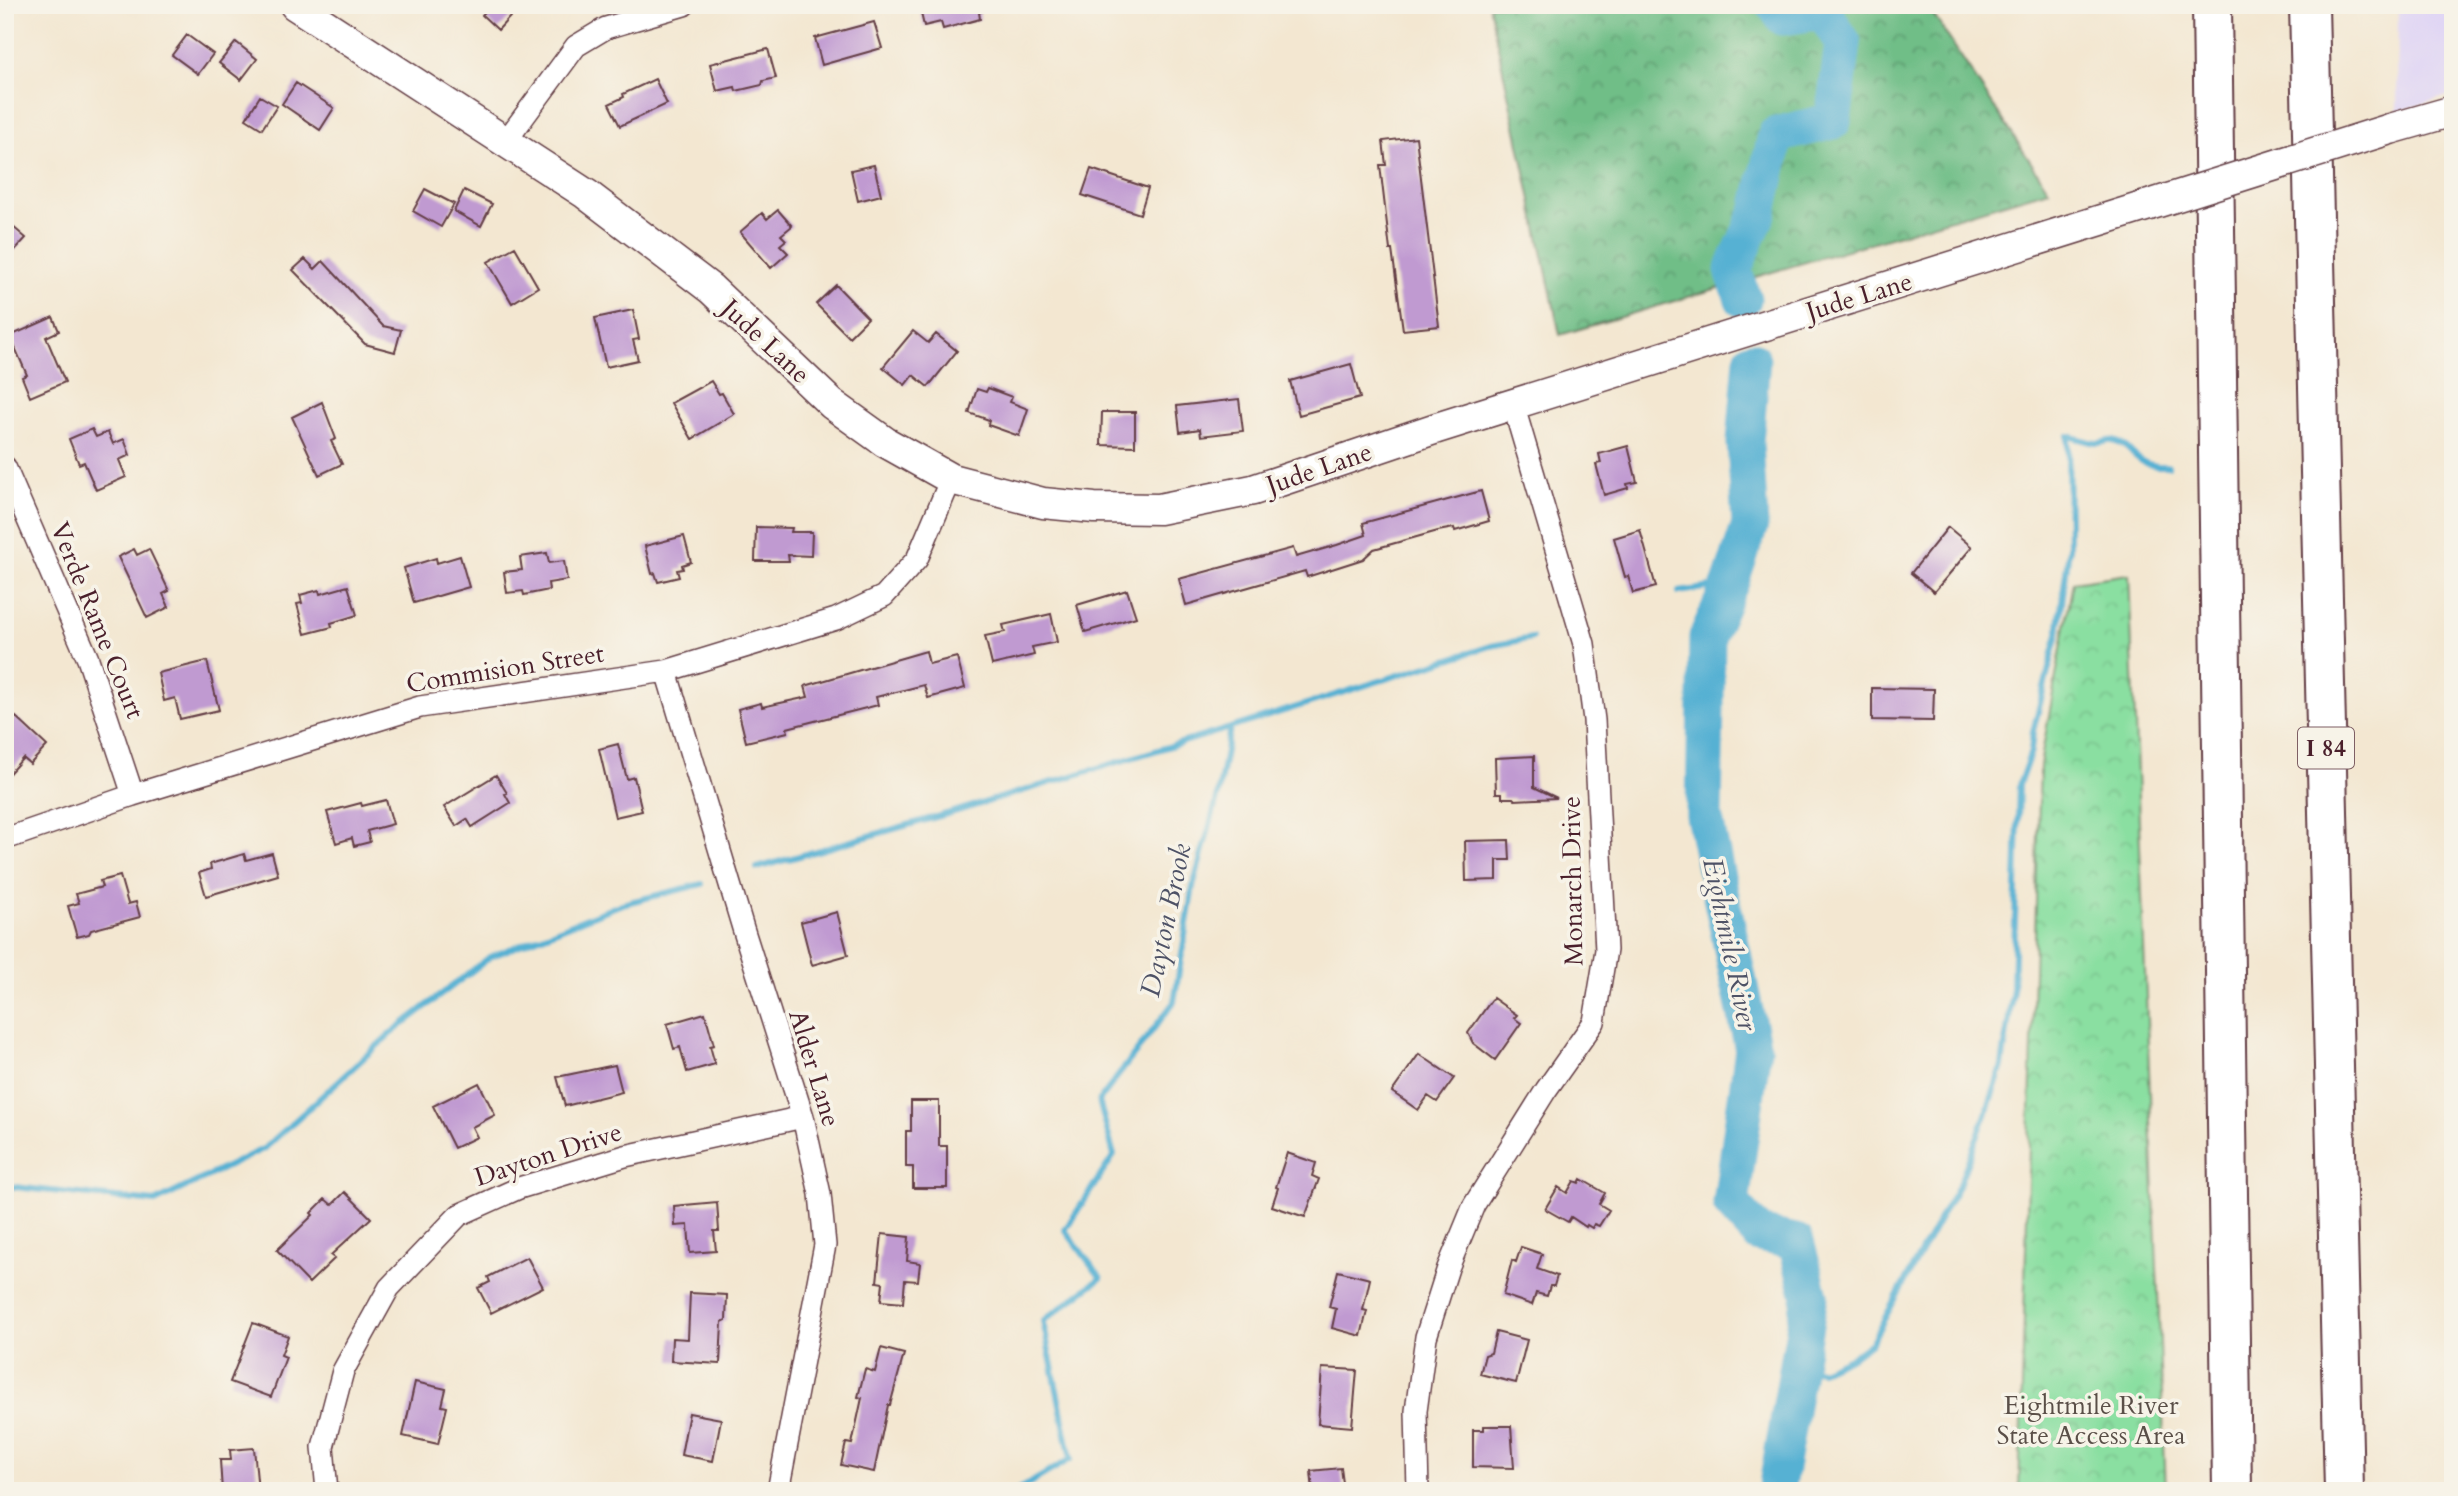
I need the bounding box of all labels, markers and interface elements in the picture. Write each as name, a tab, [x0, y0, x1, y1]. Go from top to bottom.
street label: Jude Lane	[1798, 264, 1917, 330]
street label: Jude Lane	[711, 289, 818, 391]
street label: Jude Lane	[1258, 434, 1377, 504]
street label: Verde Rame Court	[42, 517, 153, 724]
street label: Commision Street	[404, 636, 606, 701]
road number: I 84	[2298, 728, 2354, 768]
street label: Monarch Drive	[1554, 796, 1591, 966]
water label: Dayton Brook	[1131, 840, 1201, 1000]
water label: Eightmile River	[1693, 854, 1767, 1035]
street label: Alder Lane	[780, 1005, 849, 1131]
street label: Dayton Drive	[470, 1114, 626, 1195]
park label: Eightmile River State Access Area	[1997, 1388, 2185, 1453]

